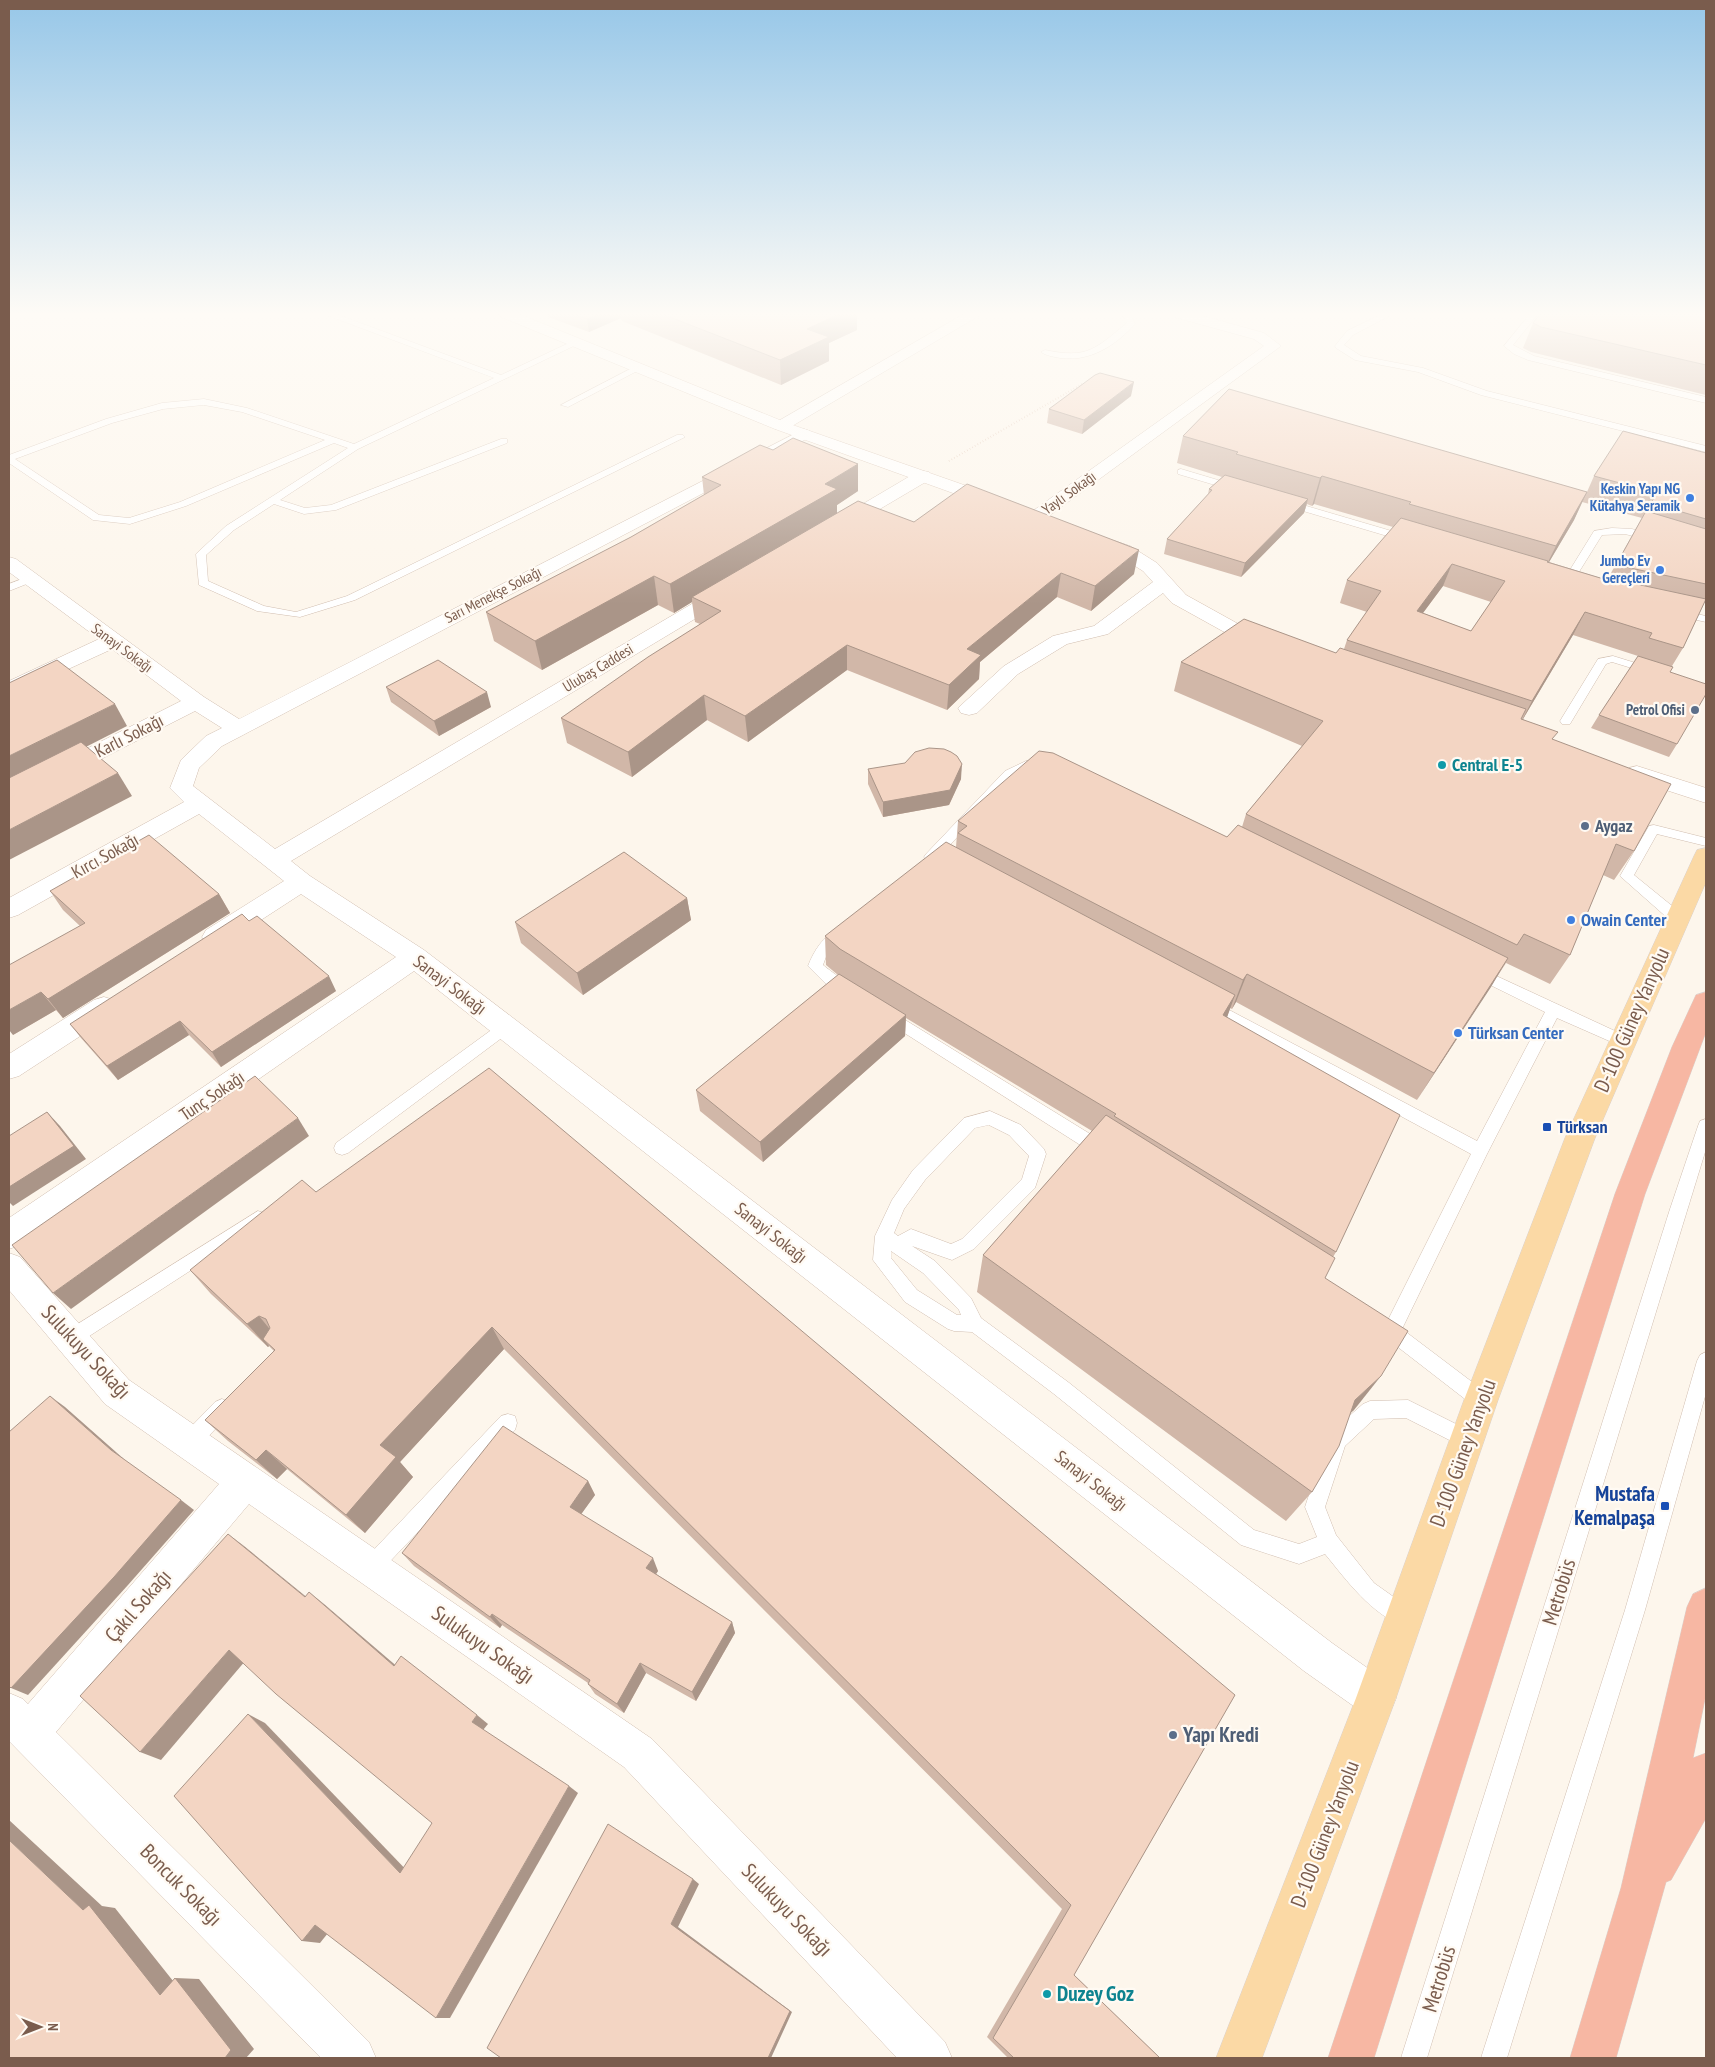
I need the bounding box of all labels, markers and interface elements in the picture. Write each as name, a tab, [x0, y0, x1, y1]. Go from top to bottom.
street label: Yaylı Sokağı	[1038, 467, 1099, 518]
place label: Keskin Yapı NG Kütahya Seramik	[1590, 479, 1681, 515]
marker: Keskin Yapı NG Kütahya Seramik	[1684, 492, 1696, 504]
place label: Jumbo Ev Gereçleri	[1599, 551, 1651, 587]
street label: Sarı Menekşe Sokağı	[441, 562, 544, 627]
marker: Jumbo Ev Gereçleri	[1654, 564, 1666, 576]
street label: Sanayi Sokağı	[88, 619, 157, 676]
street label: Ulubaş Caddesi	[559, 639, 636, 696]
place label: Petrol Ofisi	[1626, 700, 1685, 719]
marker: Petrol Ofisi	[1689, 704, 1701, 716]
street label: Karlı Sokağı	[91, 709, 167, 763]
place label: Central E-5	[1452, 753, 1523, 776]
marker: Central E-5	[1436, 759, 1448, 771]
place label: Aygaz	[1594, 814, 1633, 837]
marker: Aygaz	[1579, 820, 1591, 832]
street label: Kırcı Sokağı	[67, 828, 142, 883]
place label: Owain Center	[1581, 908, 1667, 931]
marker: Owain Center	[1565, 914, 1577, 926]
street label: D-100 Güney Yanyolu	[1588, 943, 1675, 1096]
street label: Sanayi Sokağı	[409, 950, 492, 1020]
place label: Türksan Center	[1468, 1021, 1564, 1044]
marker: Türksan Center	[1452, 1027, 1464, 1039]
street label: Tunç Sokağı	[175, 1066, 249, 1126]
place label: Türksan	[1557, 1115, 1607, 1138]
marker: Türksan	[1541, 1121, 1553, 1133]
street label: Sanayi Sokağı	[730, 1197, 812, 1268]
street label: Sulukuyu Sokağı	[36, 1299, 137, 1404]
street label: D-100 Güney Yanyolu	[1423, 1375, 1502, 1530]
street label: Sanayi Sokağı	[1050, 1445, 1132, 1516]
place label: Mustafa Kemalpaşa	[1574, 1480, 1655, 1531]
marker: Mustafa Kemalpaşa	[1659, 1500, 1671, 1512]
street label: Metrobüs	[1536, 1555, 1581, 1628]
street label: Çakıl Sokağı	[99, 1564, 177, 1648]
street label: Sulukuyu Sokağı	[427, 1599, 540, 1690]
place label: Yapı Kredi	[1182, 1721, 1259, 1748]
marker: Yapı Kredi	[1167, 1729, 1179, 1741]
street label: D-100 Güney Yanyolu	[1284, 1757, 1365, 1911]
street label: Boncuk Sokağı	[135, 1838, 228, 1931]
street label: Sulukuyu Sokağı	[736, 1857, 838, 1962]
street label: Metrobüs	[1416, 1942, 1461, 2015]
place label: Duzey Goz	[1057, 1980, 1134, 2007]
marker: Duzey Goz	[1041, 1988, 1053, 2000]
north arrow	[15, 2002, 65, 2052]
text: N	[44, 2023, 62, 2031]

